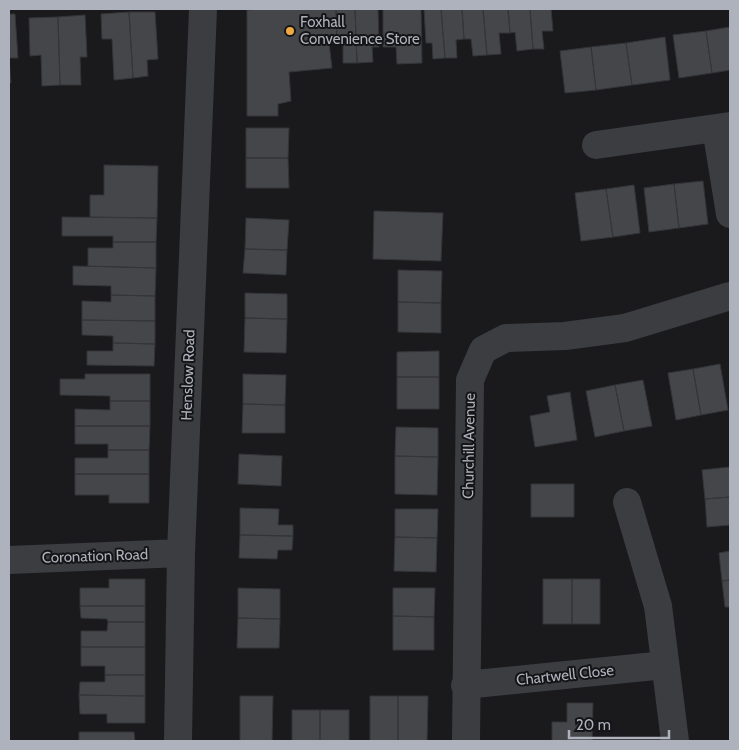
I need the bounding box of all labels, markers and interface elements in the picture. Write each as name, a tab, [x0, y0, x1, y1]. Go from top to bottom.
place label: Foxhall Convenience Store	[300, 13, 420, 48]
marker: Foxhall Convenience Store	[284, 25, 296, 37]
street label: Henslow Road	[177, 329, 199, 421]
street label: Churchill Avenue	[459, 393, 479, 499]
street label: Coronation Road	[42, 545, 148, 567]
street label: Chartwell Close	[515, 661, 615, 689]
scale bar	[569, 708, 669, 740]
text: 20 m	[576, 716, 611, 734]

